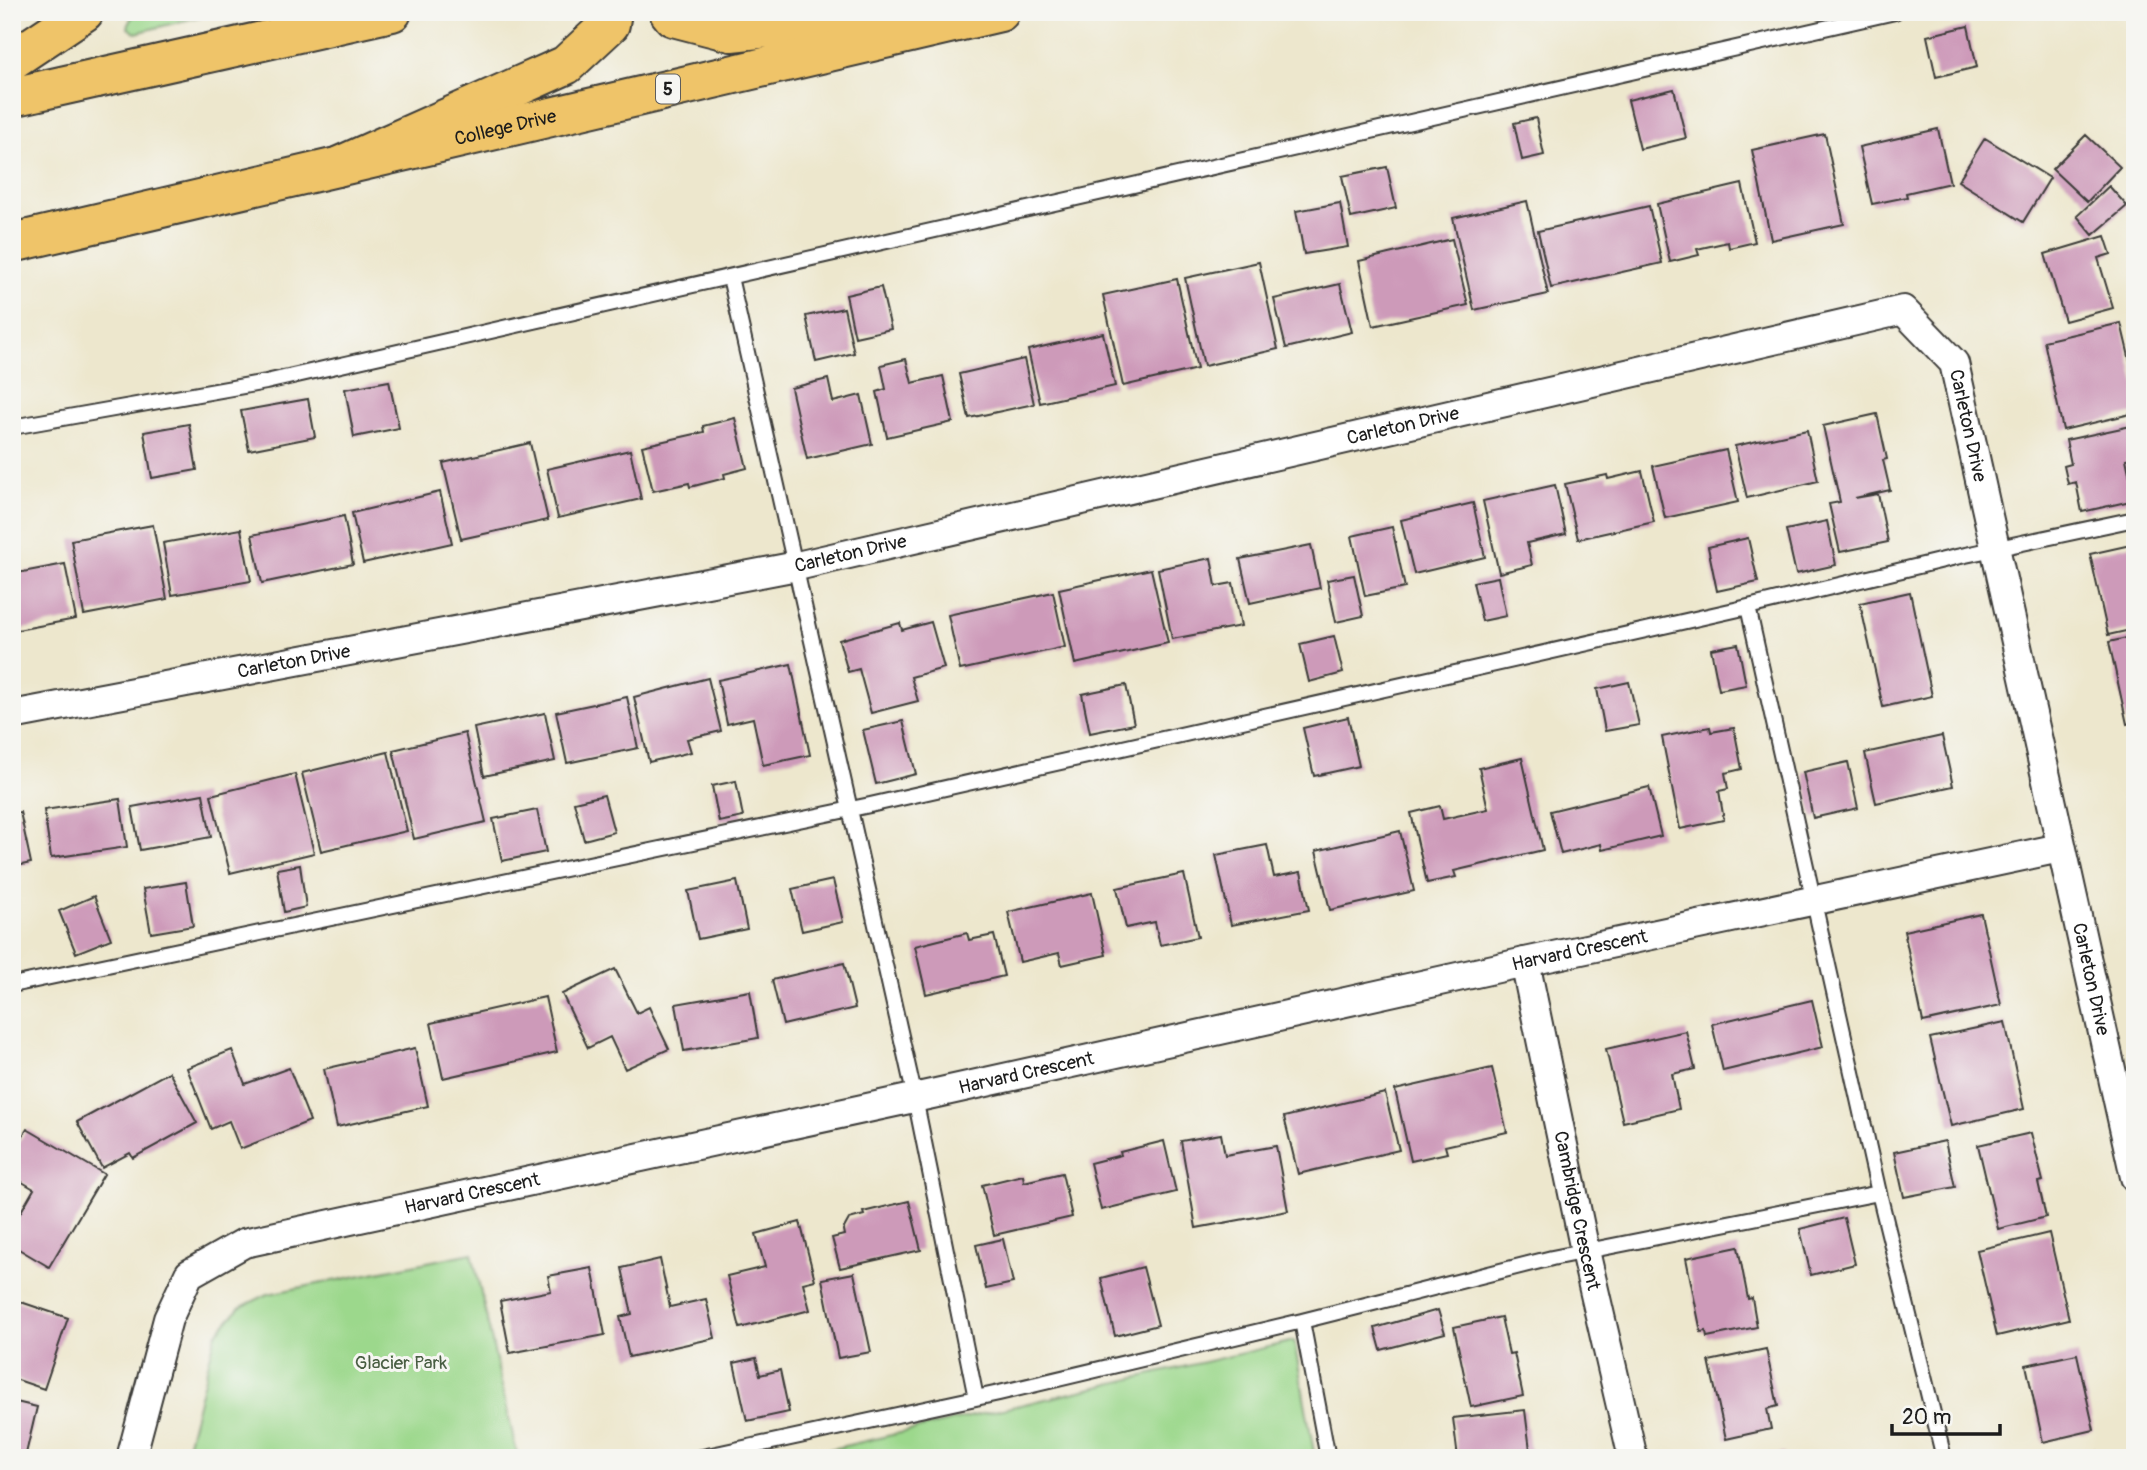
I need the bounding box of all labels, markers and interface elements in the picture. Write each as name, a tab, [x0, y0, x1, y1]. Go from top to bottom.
road number: 5	[656, 74, 680, 104]
street label: College Drive	[452, 104, 559, 151]
street label: Carleton Drive	[1944, 367, 1992, 485]
street label: Carleton Drive	[1344, 401, 1462, 450]
street label: Carleton Drive	[792, 529, 910, 578]
street label: Carleton Drive	[235, 639, 353, 684]
street label: Carleton Drive	[2067, 921, 2115, 1038]
street label: Harvard Crescent	[1510, 924, 1650, 977]
street label: Harvard Crescent	[956, 1046, 1096, 1100]
street label: Cambridge Crescent	[1548, 1129, 1606, 1293]
street label: Harvard Crescent	[402, 1167, 542, 1220]
park label: Glacier Park	[355, 1351, 447, 1375]
scale bar	[1892, 1393, 2000, 1437]
text: 20 m	[1902, 1404, 1951, 1431]

